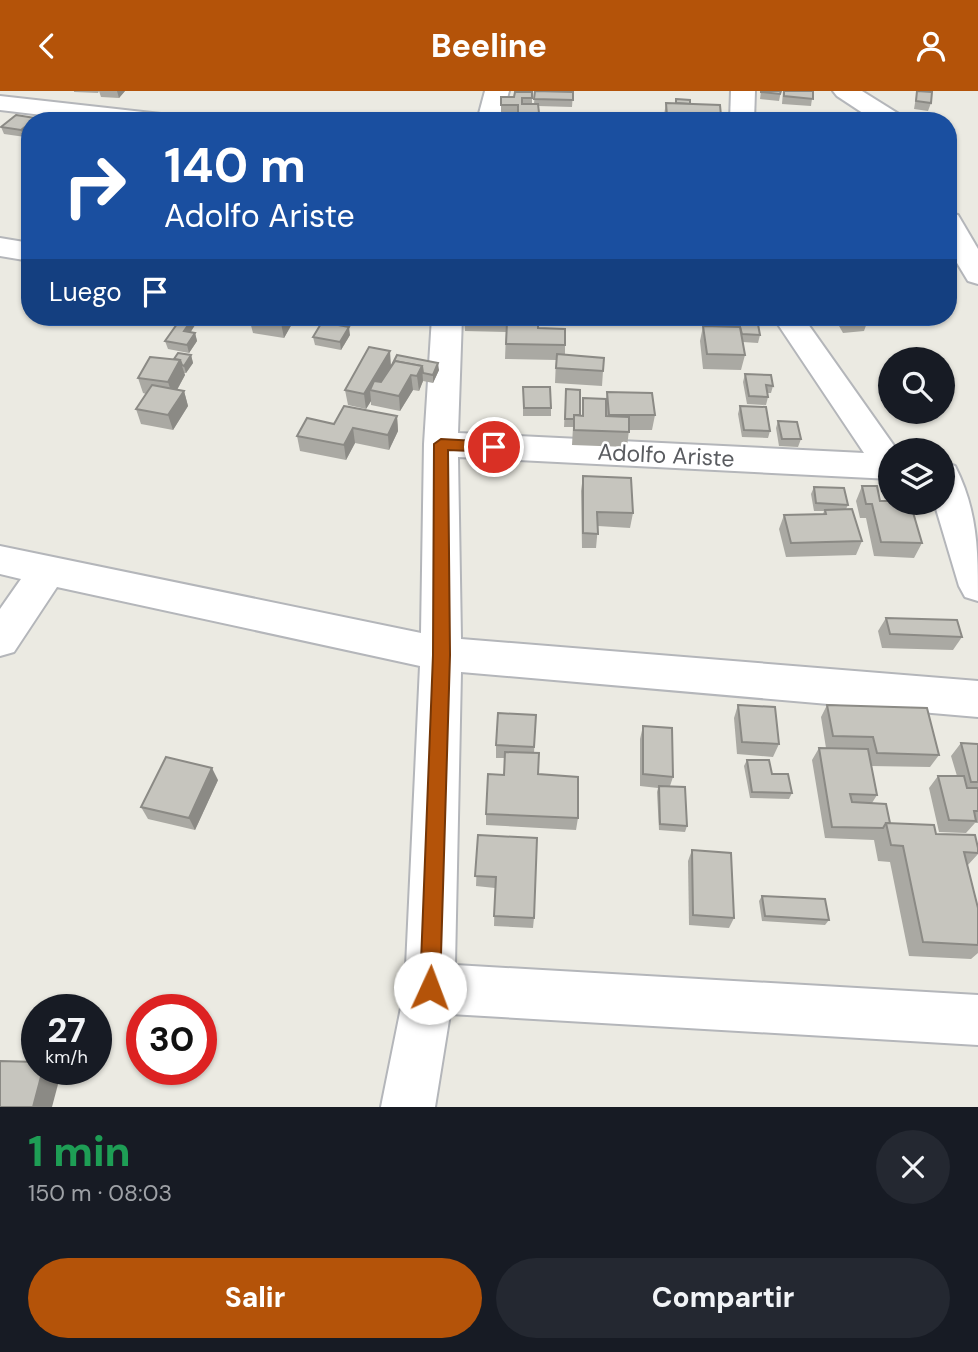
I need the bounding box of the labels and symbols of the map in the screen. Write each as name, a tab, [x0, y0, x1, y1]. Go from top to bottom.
pin	[464, 417, 524, 477]
street label: Adolfo Ariste	[597, 436, 735, 474]
position arrow	[393, 951, 467, 1025]
speed limit sign: 30	[126, 994, 217, 1085]

